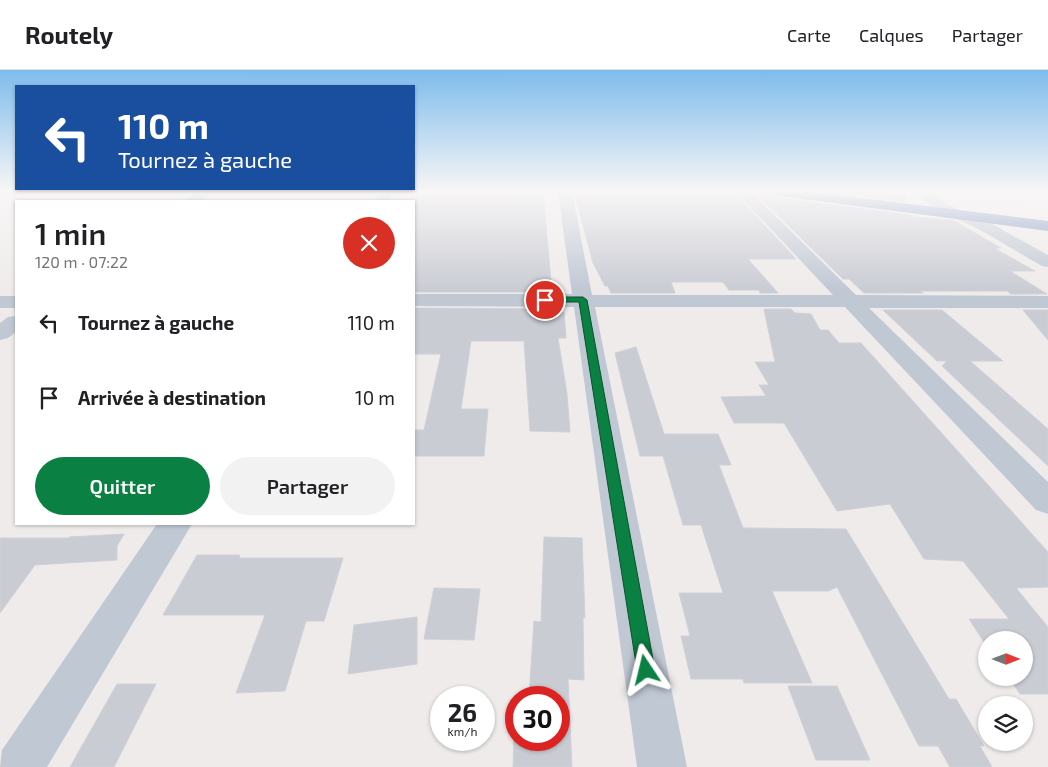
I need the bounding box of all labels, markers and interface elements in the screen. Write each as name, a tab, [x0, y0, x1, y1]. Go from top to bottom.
text: Routely	[25, 20, 113, 49]
text: Carte	[787, 24, 831, 46]
text: Calques	[859, 24, 924, 46]
text: Partager	[952, 24, 1023, 46]
text: 110 m	[118, 104, 209, 146]
icon: left	[35, 105, 100, 170]
text: Tournez à gauche	[118, 146, 292, 172]
text: 1 min	[35, 215, 106, 251]
button: close	[343, 217, 395, 269]
text: 120 m · 07:22	[35, 252, 128, 271]
pin	[524, 279, 566, 321]
icon: arrive	[531, 286, 559, 314]
icon: left	[35, 309, 63, 337]
text: Tournez à gauche	[78, 311, 234, 334]
text: 110 m	[348, 311, 395, 334]
icon: arrive	[35, 384, 63, 412]
text: Arrivée à destination	[78, 386, 266, 409]
text: 10 m	[355, 386, 395, 409]
button: Quitter	[35, 457, 210, 515]
button: Partager	[220, 457, 395, 515]
north arrow	[978, 631, 1032, 686]
map controls	[978, 631, 1033, 751]
position arrow	[619, 643, 671, 695]
speed limit sign: 30	[505, 686, 570, 751]
button: layers	[978, 696, 1033, 751]
text: 26	[448, 697, 477, 727]
text: km/h	[448, 724, 477, 738]

